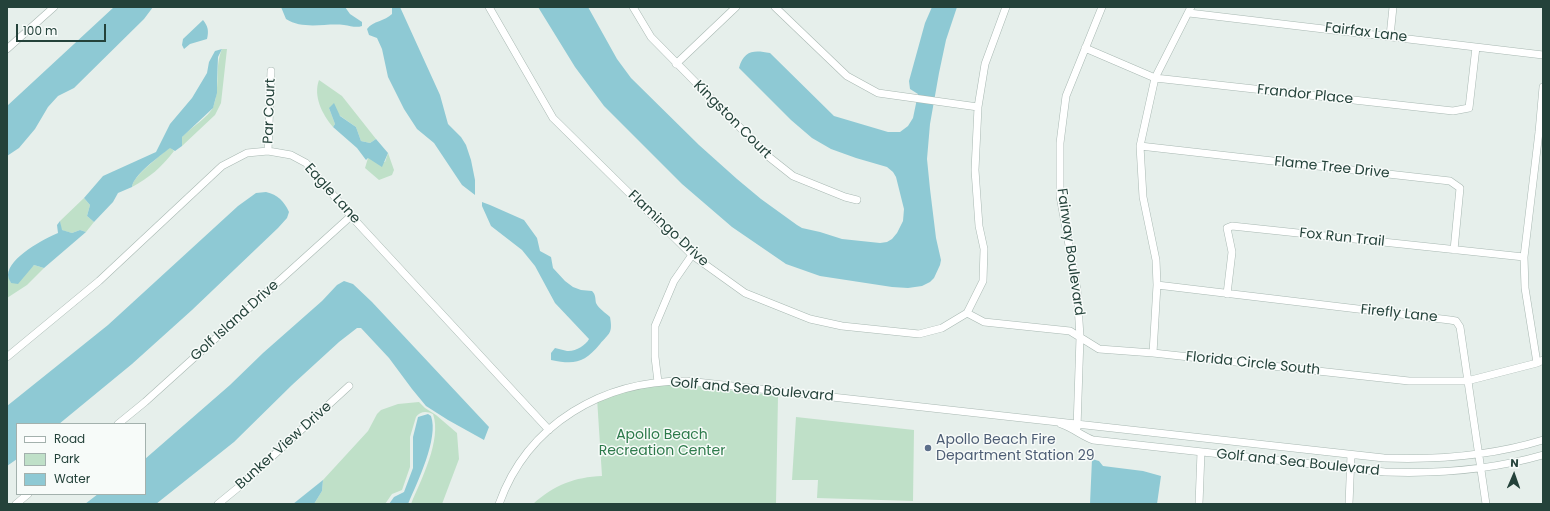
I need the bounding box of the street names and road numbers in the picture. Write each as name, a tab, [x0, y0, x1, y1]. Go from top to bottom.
street label: Fairfax Lane	[1324, 20, 1408, 46]
street label: Par Court	[260, 78, 280, 144]
street label: Kingston Court	[690, 78, 774, 162]
street label: Frandor Place	[1256, 82, 1354, 108]
street label: Flame Tree Drive	[1274, 154, 1390, 182]
street label: Eagle Lane	[301, 160, 363, 228]
street label: Flamingo Drive	[624, 187, 712, 271]
street label: Fairway Boulevard	[1053, 187, 1087, 317]
street label: Fox Run Trail	[1298, 225, 1386, 251]
street label: Golf Island Drive	[188, 277, 282, 365]
street label: Firefly Lane	[1360, 302, 1438, 326]
street label: Florida Circle South	[1185, 349, 1321, 379]
street label: Golf and Sea Boulevard	[670, 374, 834, 406]
street label: Bunker View Drive	[233, 399, 335, 493]
street label: Golf and Sea Boulevard	[1216, 446, 1380, 480]

